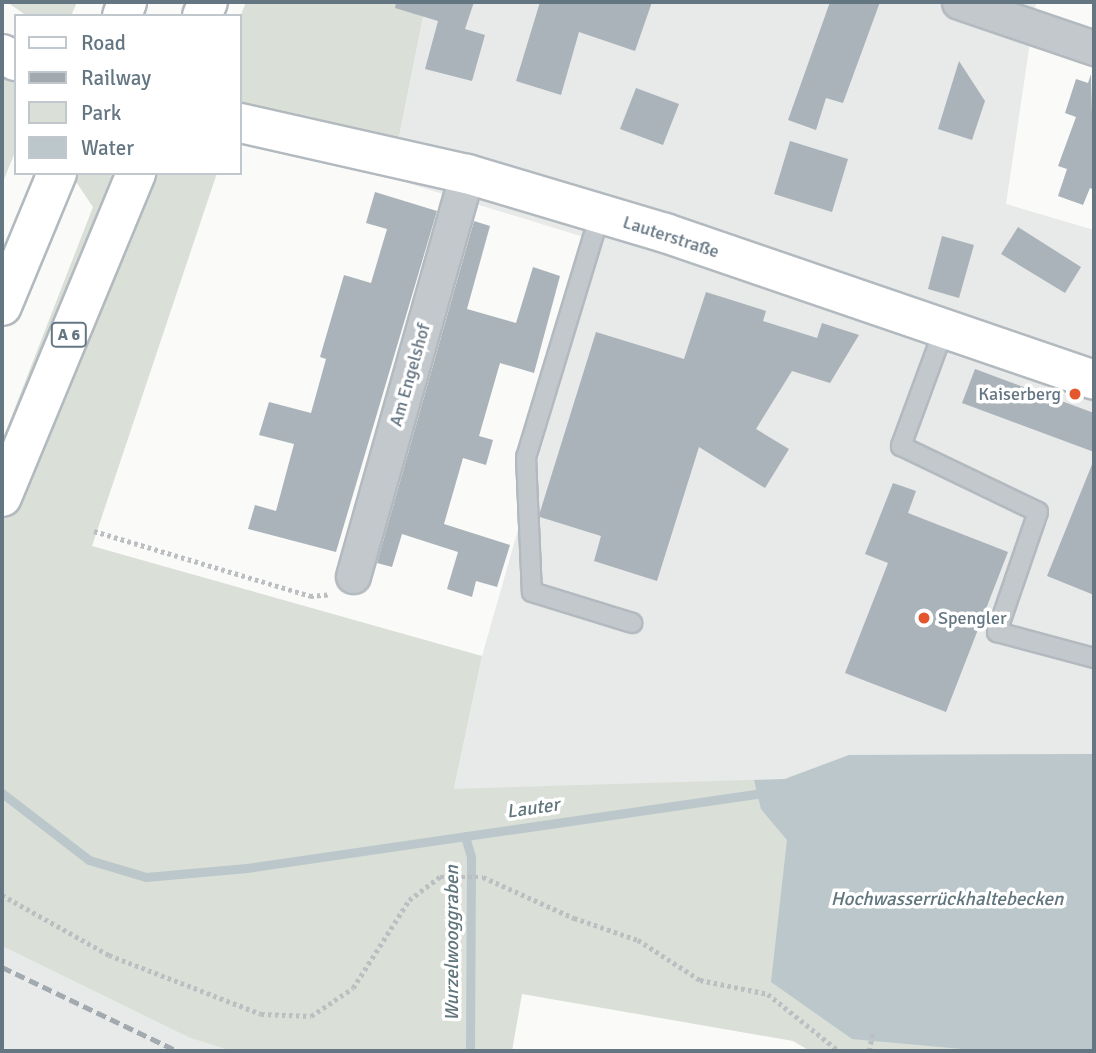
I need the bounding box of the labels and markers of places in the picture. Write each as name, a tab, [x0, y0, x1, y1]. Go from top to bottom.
place label: Kaiserberg	[978, 383, 1061, 405]
marker: Kaiserberg	[1067, 386, 1083, 402]
place label: Spengler	[938, 607, 1007, 629]
marker: Spengler	[916, 610, 932, 626]

